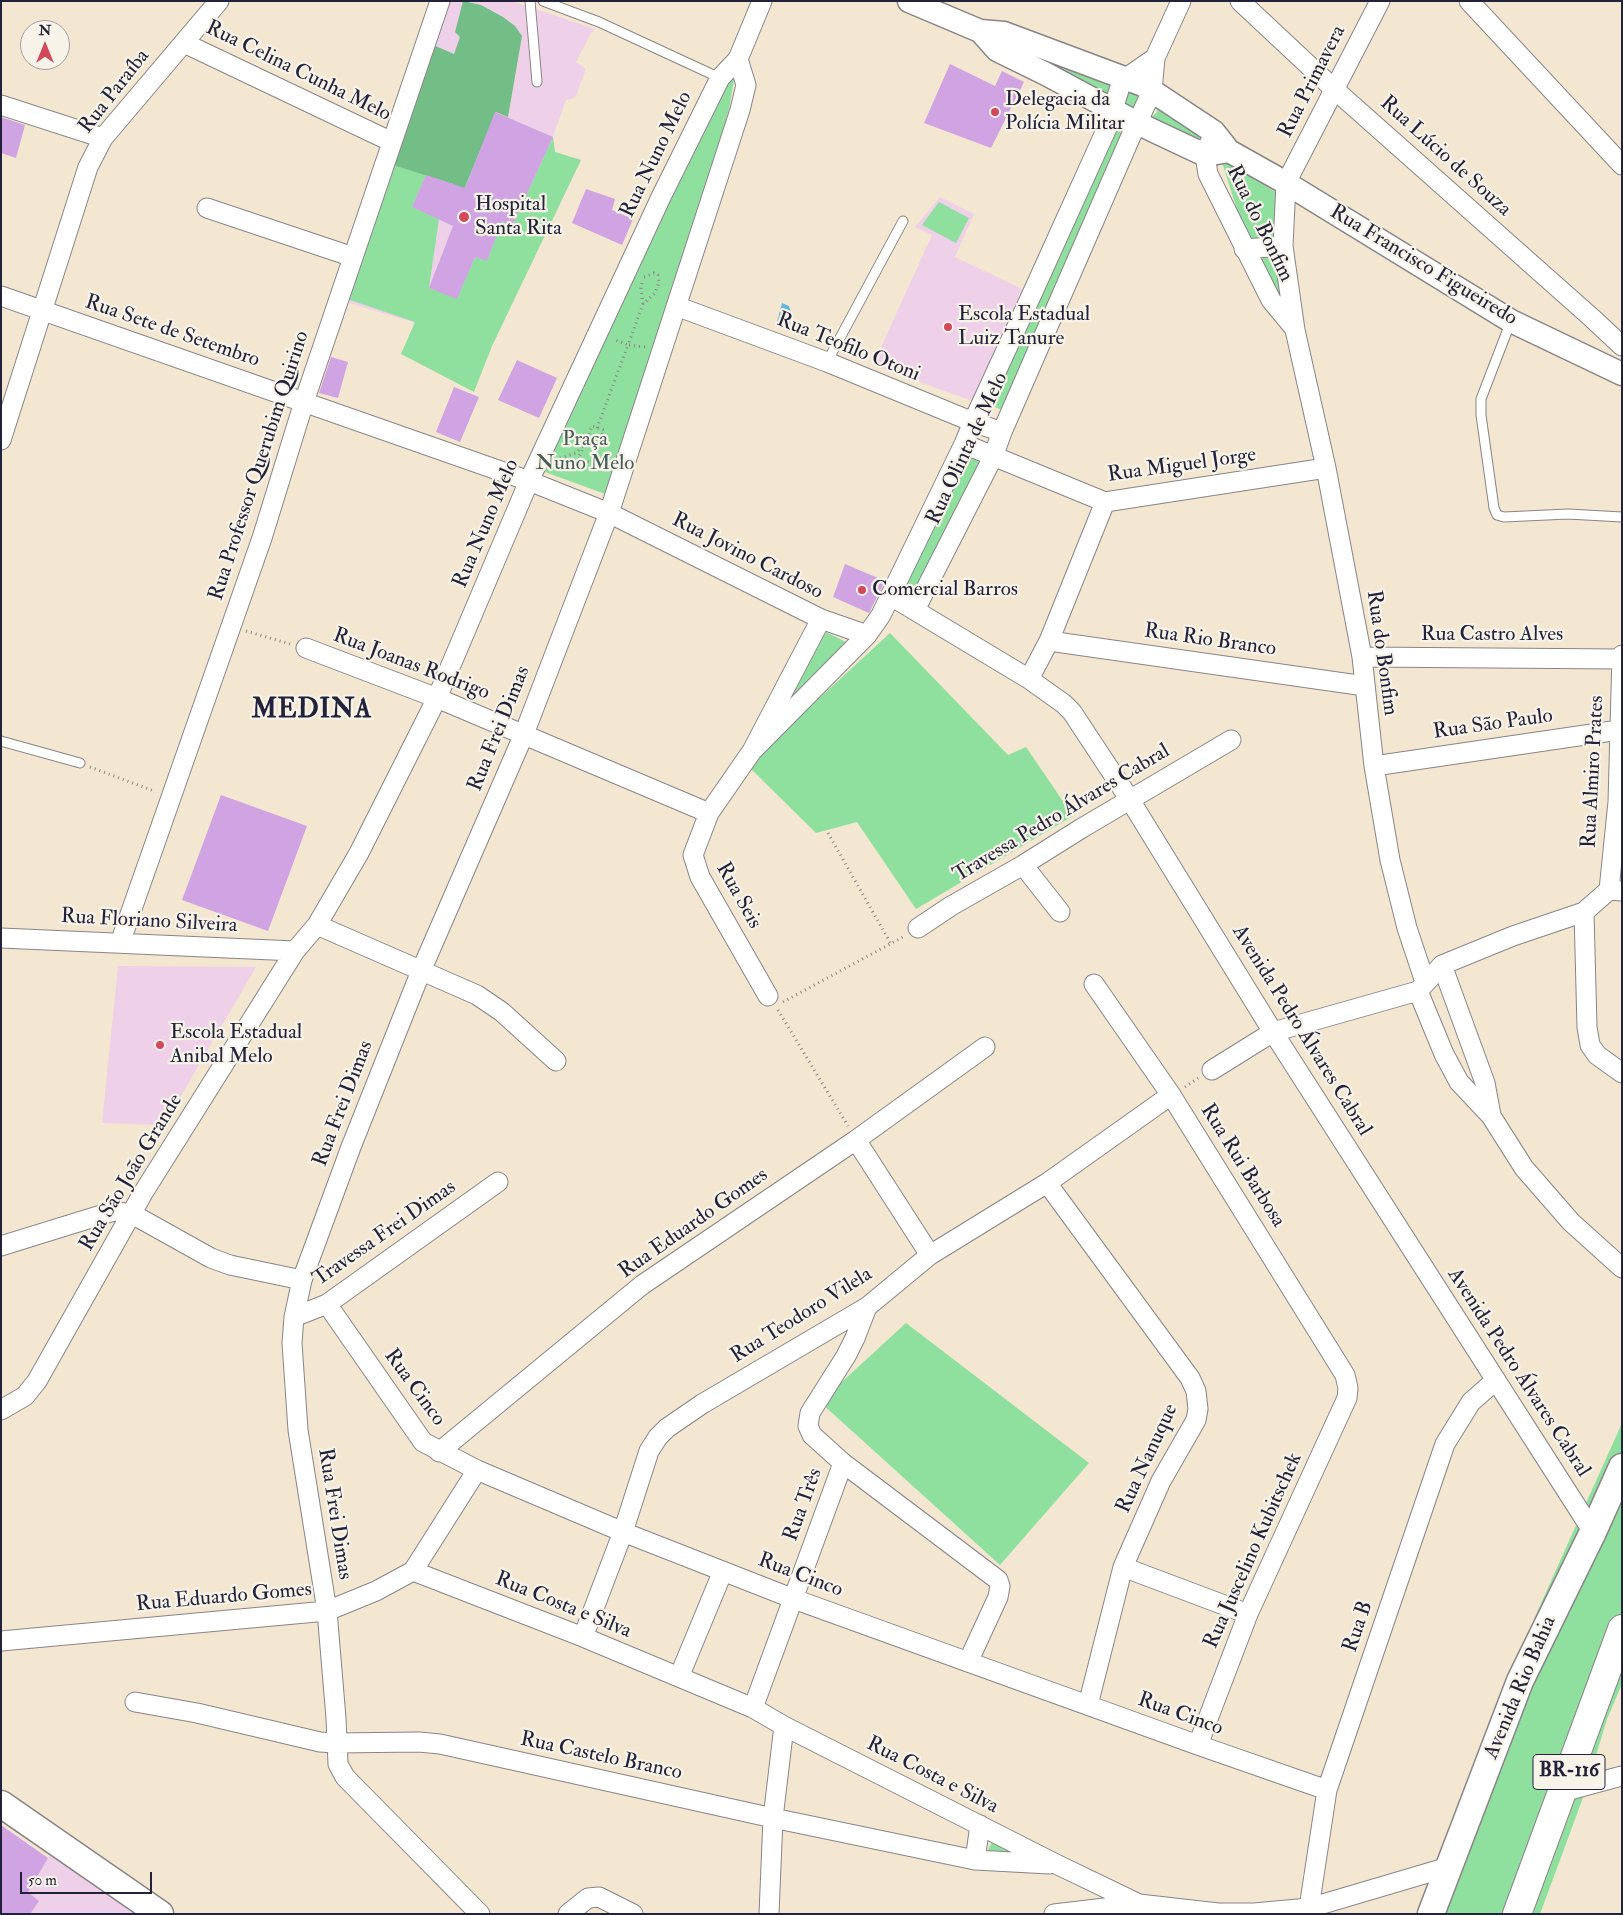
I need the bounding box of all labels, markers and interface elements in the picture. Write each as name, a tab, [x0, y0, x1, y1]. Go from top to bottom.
street label: Rua Celina Cunha Melo	[201, 16, 395, 128]
north arrow	[20, 20, 70, 70]
text: N	[39, 22, 51, 39]
street label: Rua Primavera	[1274, 22, 1352, 142]
street label: Rua Paraíba	[74, 45, 156, 139]
place label: Delegacia da Polícia Militar	[1005, 87, 1125, 137]
street label: Rua Nuno Melo	[616, 88, 698, 222]
street label: Rua Lúcio de Souza	[1374, 91, 1516, 223]
marker: Delegacia da Polícia Militar	[989, 106, 1001, 118]
street label: Rua do Bonfim	[1220, 162, 1298, 286]
place label: Hospital Santa Rita	[475, 192, 562, 242]
street label: Rua Francisco Figueiredo	[1325, 200, 1521, 332]
marker: Hospital Santa Rita	[457, 210, 471, 224]
street label: Rua Sete de Setembro	[81, 290, 263, 374]
place label: Escola Estadual Luiz Tanure	[958, 302, 1090, 352]
street label: Rua Teofilo Otoni	[773, 308, 923, 388]
marker: Escola Estadual Luiz Tanure	[942, 321, 954, 333]
street label: Rua Professor Querubim Quirino	[204, 328, 316, 604]
street label: Rua Olinta de Melo	[922, 369, 1014, 529]
park label: Praça Nuno Melo	[536, 427, 634, 477]
street label: Rua Miguel Jorge	[1106, 443, 1258, 489]
street label: Rua Nuno Melo	[449, 456, 525, 592]
street label: Rua Jovino Cardoso	[667, 508, 827, 606]
place label: Comercial Barros	[872, 577, 1018, 603]
marker: Comercial Barros	[856, 584, 868, 596]
street label: Rua do Bonfim	[1360, 589, 1402, 717]
street label: Rua Rio Branco	[1142, 619, 1278, 663]
street label: Rua Castro Alves	[1421, 622, 1563, 648]
street label: Rua Joanas Rodrigo	[329, 624, 493, 706]
street label: Rua Frei Dimas	[463, 663, 537, 795]
district label: MEDINA	[251, 695, 373, 727]
street label: Rua Almiro Prates	[1577, 695, 1611, 849]
street label: Rua São Paulo	[1432, 704, 1554, 746]
street label: Travessa Pedro Álvares Cabral	[949, 739, 1175, 889]
street label: Rua Seis	[710, 858, 766, 934]
street label: Rua Floriano Silveira	[60, 905, 238, 939]
street label: Avenida Pedro Álvares Cabral	[1226, 921, 1376, 1141]
place label: Escola Estadual Anibal Melo	[170, 1020, 302, 1070]
street label: Rua Frei Dimas	[308, 1038, 380, 1170]
marker: Escola Estadual Anibal Melo	[154, 1039, 166, 1051]
street label: Rua São João Grande	[75, 1090, 189, 1256]
street label: Rua Rui Barbosa	[1194, 1100, 1290, 1232]
street label: Rua Eduardo Gomes	[615, 1163, 773, 1285]
street label: Travessa Frei Dimas	[309, 1175, 461, 1293]
street label: Rua Teodoro Vilela	[727, 1262, 877, 1370]
street label: Avenida Pedro Álvares Cabral	[1441, 1264, 1595, 1482]
street label: Rua Cinco	[378, 1345, 450, 1431]
street label: Rua Nanuque	[1112, 1400, 1184, 1518]
street label: Rua Frei Dimas	[311, 1446, 357, 1582]
street label: Rua Juscelino Kubitschek	[1199, 1449, 1309, 1653]
street label: Rua Três	[779, 1465, 829, 1545]
street label: Rua Cinco	[754, 1548, 846, 1604]
street label: Rua Costa e Silva	[491, 1567, 635, 1645]
street label: Rua Eduardo Gomes	[135, 1578, 313, 1618]
street label: Rua B	[1339, 1598, 1379, 1656]
street label: Avenida Rio Bahia	[1480, 1613, 1562, 1763]
street label: Rua Cinco	[1134, 1688, 1226, 1742]
street label: Rua Castelo Branco	[518, 1728, 684, 1786]
street label: Rua Costa e Silva	[862, 1732, 1002, 1820]
road number: BR-116	[1533, 1754, 1605, 1790]
scale bar	[22, 1862, 155, 1894]
text: 50 m	[28, 1871, 57, 1890]

